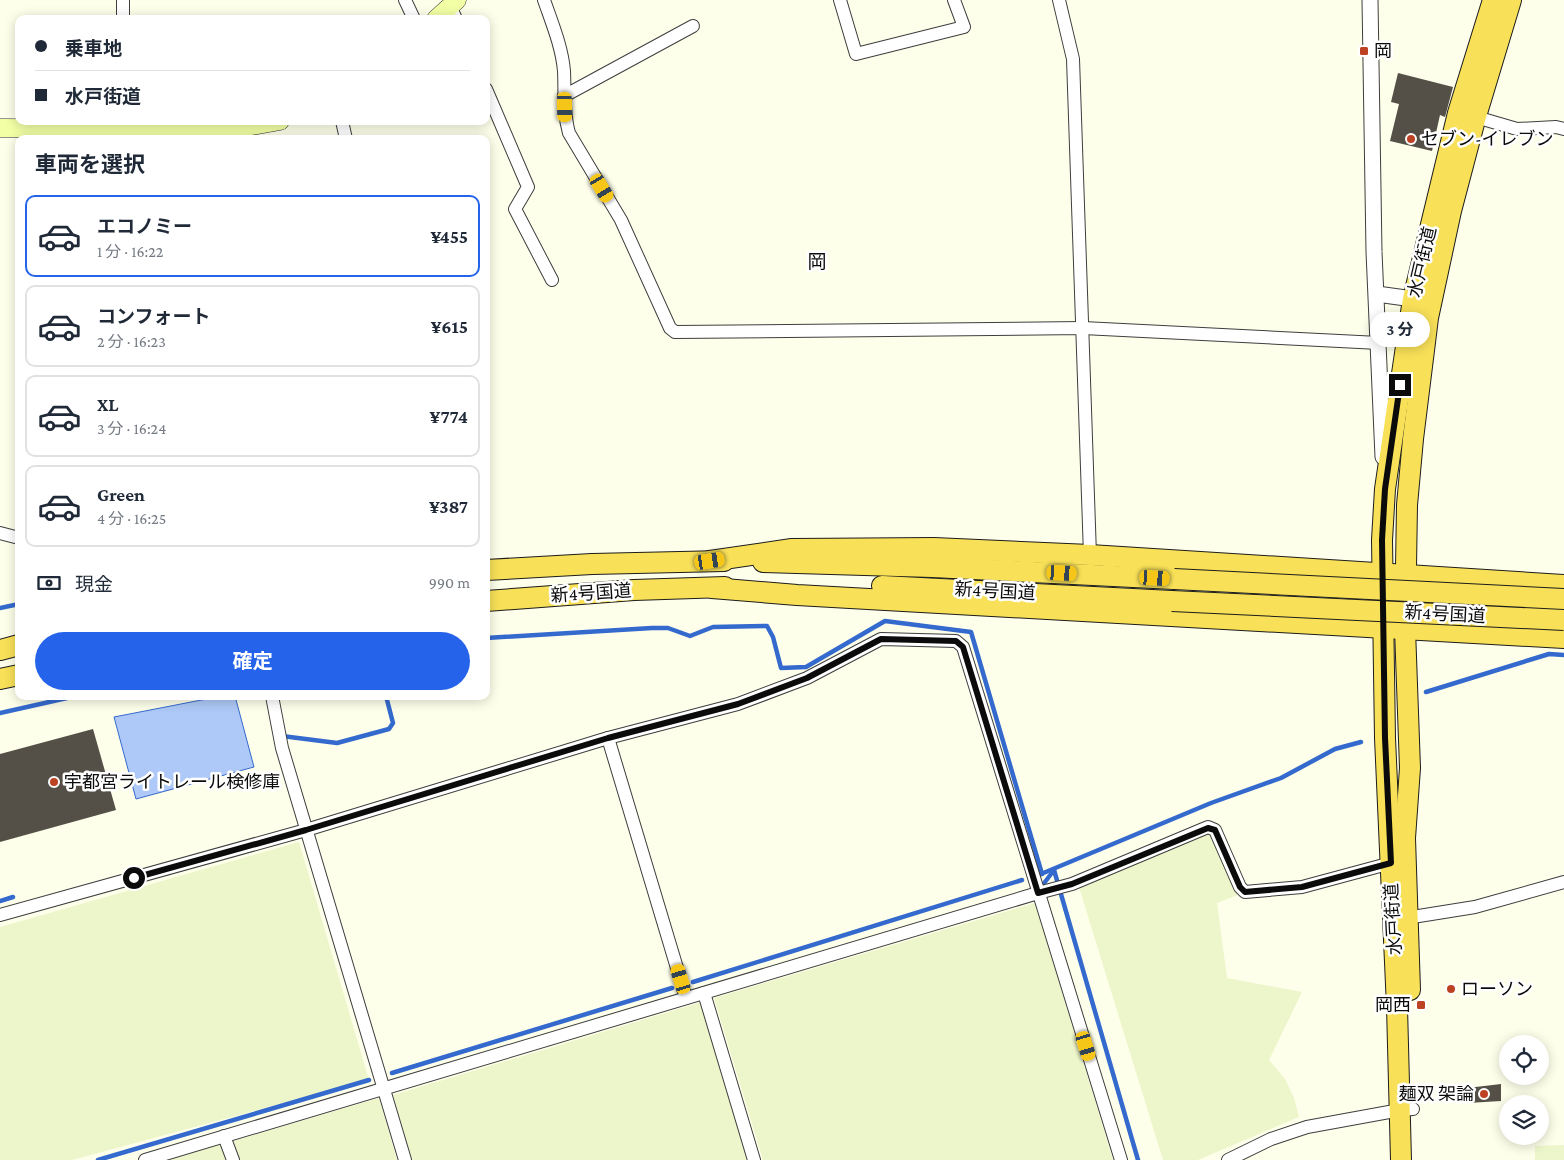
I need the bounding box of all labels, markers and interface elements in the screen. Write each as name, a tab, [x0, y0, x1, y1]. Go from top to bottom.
text: 乗車地	[65, 38, 122, 59]
place label: 岡	[1374, 41, 1392, 61]
marker: 岡	[1358, 45, 1370, 57]
text: 水戸街道	[65, 86, 141, 107]
car	[557, 92, 572, 122]
place label: セブン-イレブン	[1421, 129, 1554, 149]
marker: セブン-イレブン	[1405, 133, 1417, 145]
text: 車両を選択	[35, 152, 145, 177]
car	[587, 171, 616, 205]
icon: car	[37, 214, 82, 259]
text: エコノミー	[97, 216, 192, 237]
street label: 水戸街道	[1404, 225, 1440, 299]
text: ¥455	[430, 226, 468, 247]
text: 1 分 · 16:22	[97, 243, 163, 260]
district label: 岡	[807, 251, 827, 272]
icon: car	[37, 304, 82, 349]
text: コンフォート	[97, 306, 210, 327]
callout: 3 分	[1370, 312, 1430, 348]
text: ¥615	[431, 316, 468, 337]
text: 3 分	[1387, 321, 1413, 338]
text: 2 分 · 16:23	[97, 333, 166, 350]
route end	[1389, 374, 1411, 396]
icon: car	[37, 394, 82, 439]
text: XL	[97, 394, 119, 415]
text: ¥774	[430, 406, 468, 427]
text: 3 分 · 16:24	[97, 420, 166, 437]
icon: car	[37, 484, 82, 529]
text: Green	[97, 484, 145, 505]
text: ¥387	[429, 496, 468, 517]
text: 4 分 · 16:25	[97, 510, 166, 527]
car	[694, 551, 725, 571]
car	[1046, 565, 1077, 581]
icon: cash	[35, 569, 63, 597]
car	[1139, 570, 1170, 586]
text: 現金	[75, 574, 113, 595]
text: 990 m	[429, 574, 470, 591]
street label: 新4号国道	[954, 579, 1036, 603]
street label: 新4号国道	[550, 580, 632, 606]
street label: 新4号国道	[1404, 602, 1486, 626]
button: 確定	[35, 632, 470, 690]
place label: 宇都宮ライトレール検修庫	[64, 772, 280, 792]
marker: 宇都宮ライトレール検修庫	[48, 776, 60, 788]
route start	[123, 867, 145, 889]
street label: 水戸街道	[1381, 883, 1405, 955]
car	[669, 962, 692, 996]
place label: ローソン	[1461, 979, 1533, 999]
marker: ローソン	[1445, 983, 1457, 995]
place label: 岡西	[1375, 995, 1411, 1015]
marker: 岡西	[1415, 999, 1427, 1011]
car	[1074, 1029, 1097, 1063]
map controls	[1499, 1035, 1549, 1145]
button: locate	[1499, 1035, 1549, 1085]
place label: 麺双 架論	[1399, 1084, 1474, 1104]
marker: 麺双 架論	[1478, 1088, 1490, 1100]
button: layers	[1499, 1095, 1549, 1145]

